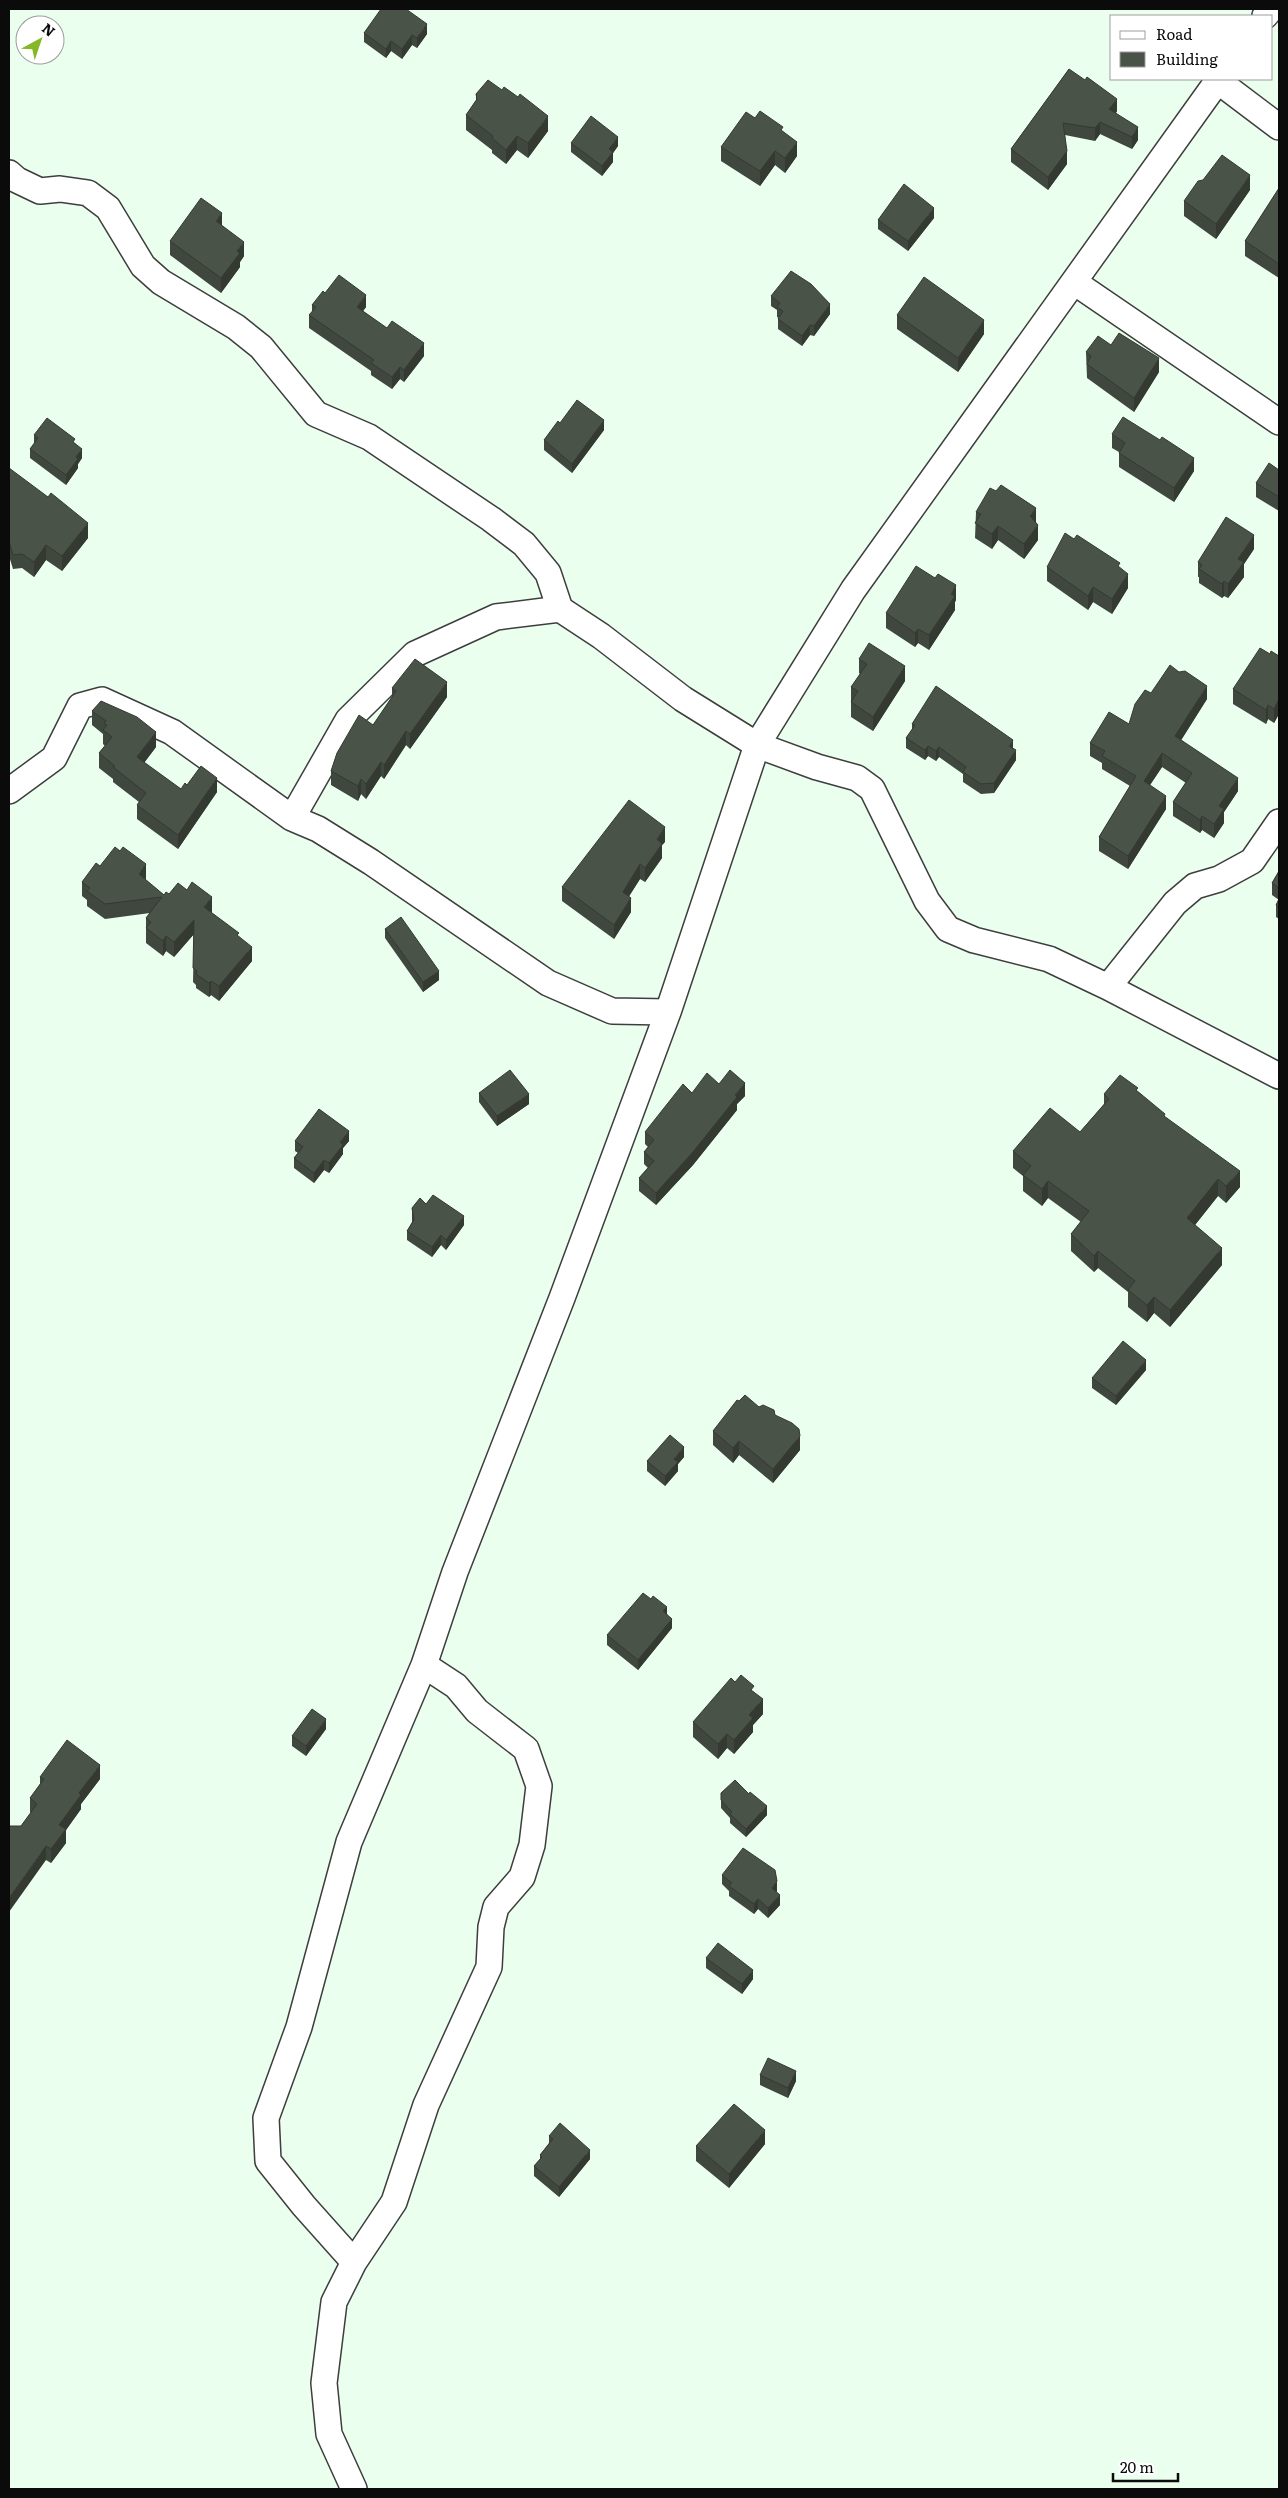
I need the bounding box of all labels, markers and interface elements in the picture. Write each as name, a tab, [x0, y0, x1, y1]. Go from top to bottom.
north arrow	[15, 15, 65, 65]
legend	[1110, 15, 1273, 80]
text: N	[38, 18, 60, 41]
text: Road	[1156, 22, 1192, 45]
text: Building	[1156, 47, 1218, 70]
scale bar	[1113, 2450, 1178, 2482]
text: 20 m	[1120, 2455, 1154, 2478]

